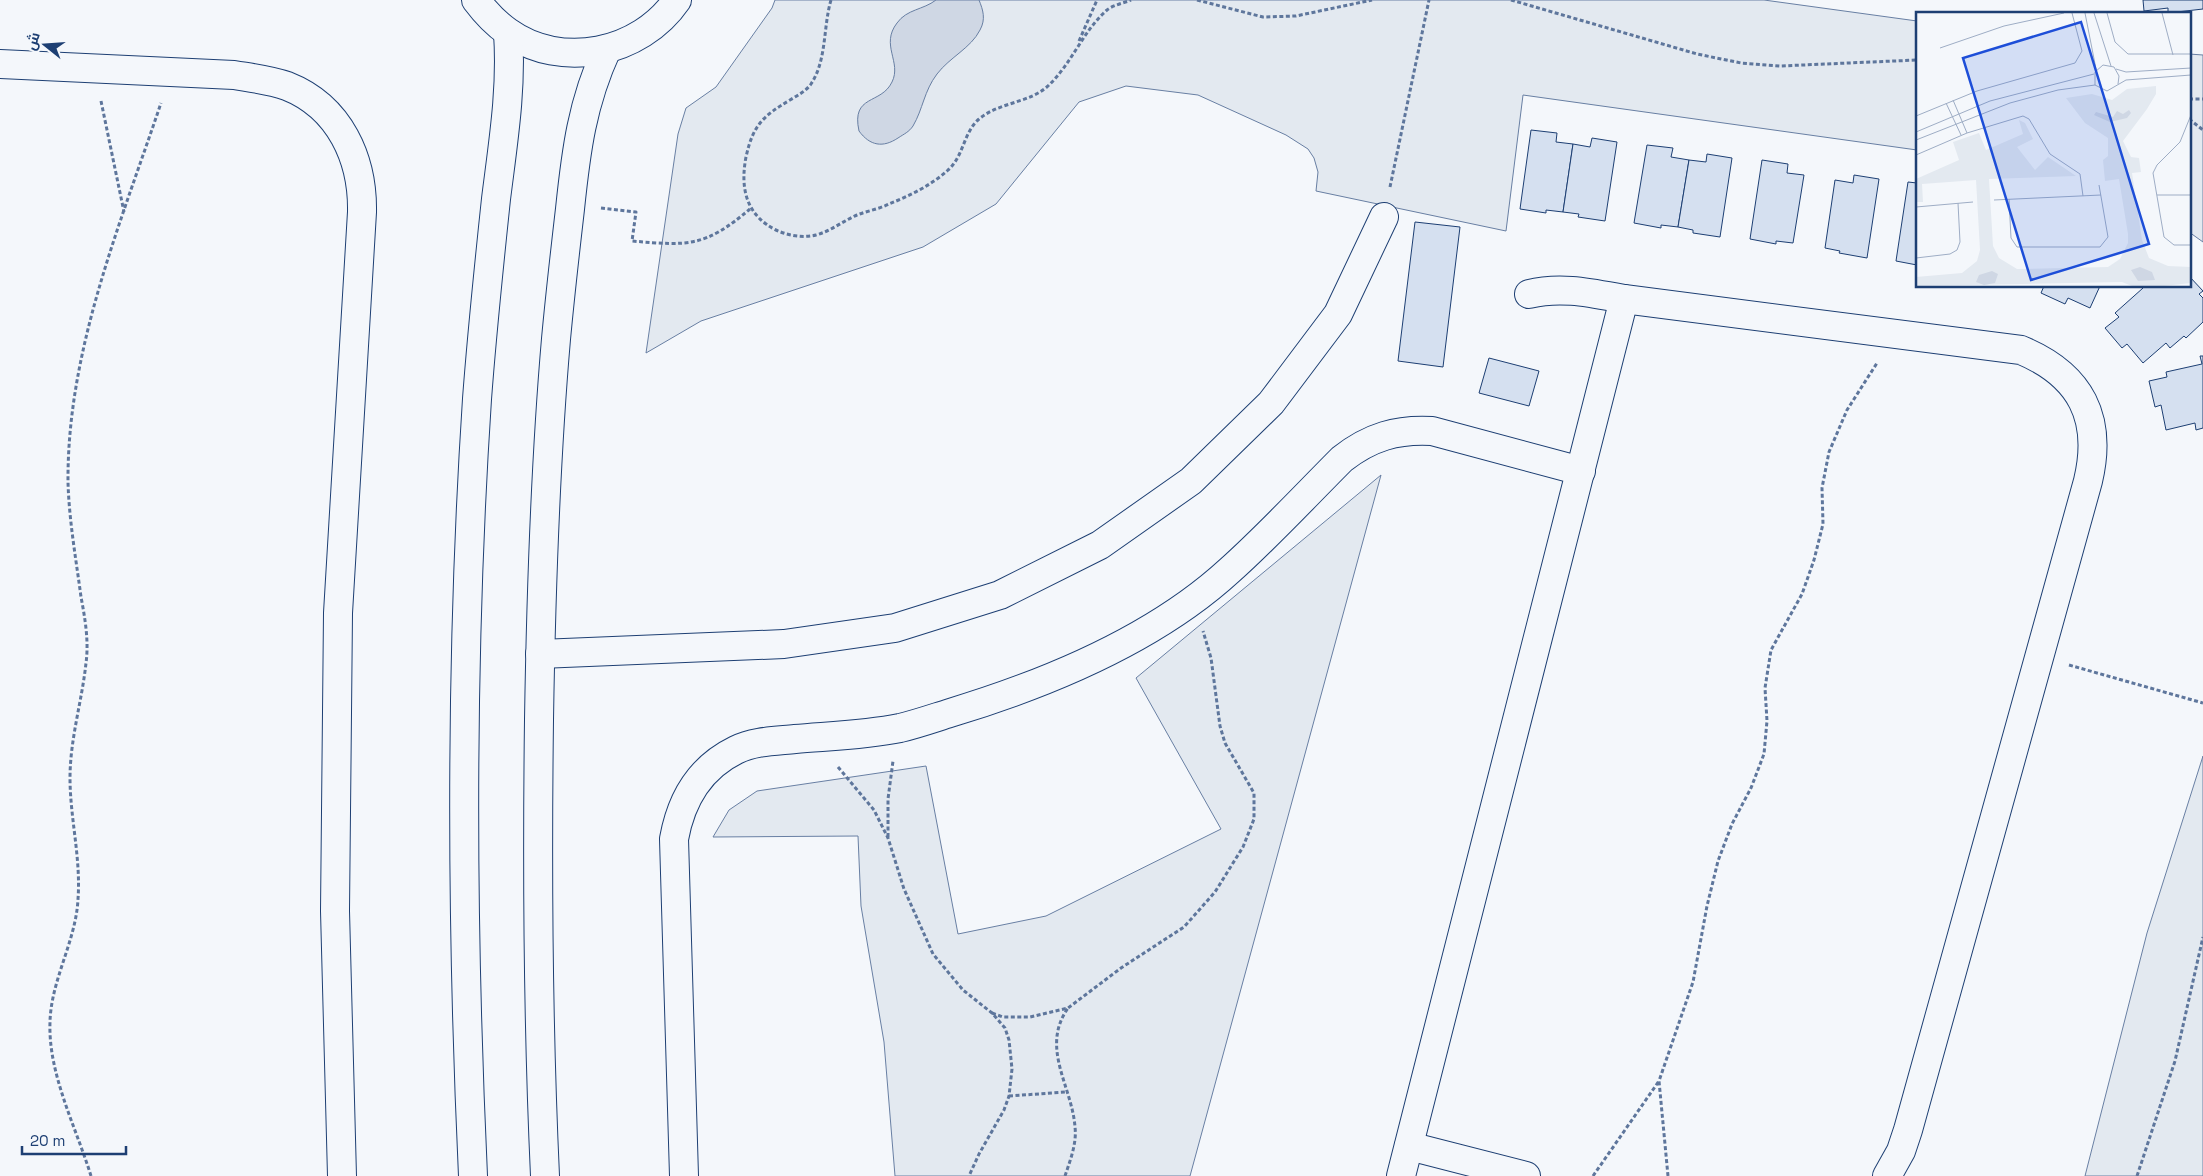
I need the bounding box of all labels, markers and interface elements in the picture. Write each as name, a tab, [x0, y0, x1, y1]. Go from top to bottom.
inset map	[1916, 12, 2190, 288]
north arrow	[20, 20, 70, 70]
text: ش	[21, 30, 44, 52]
scale bar	[22, 1124, 126, 1156]
text: 20 m	[30, 1131, 65, 1150]

